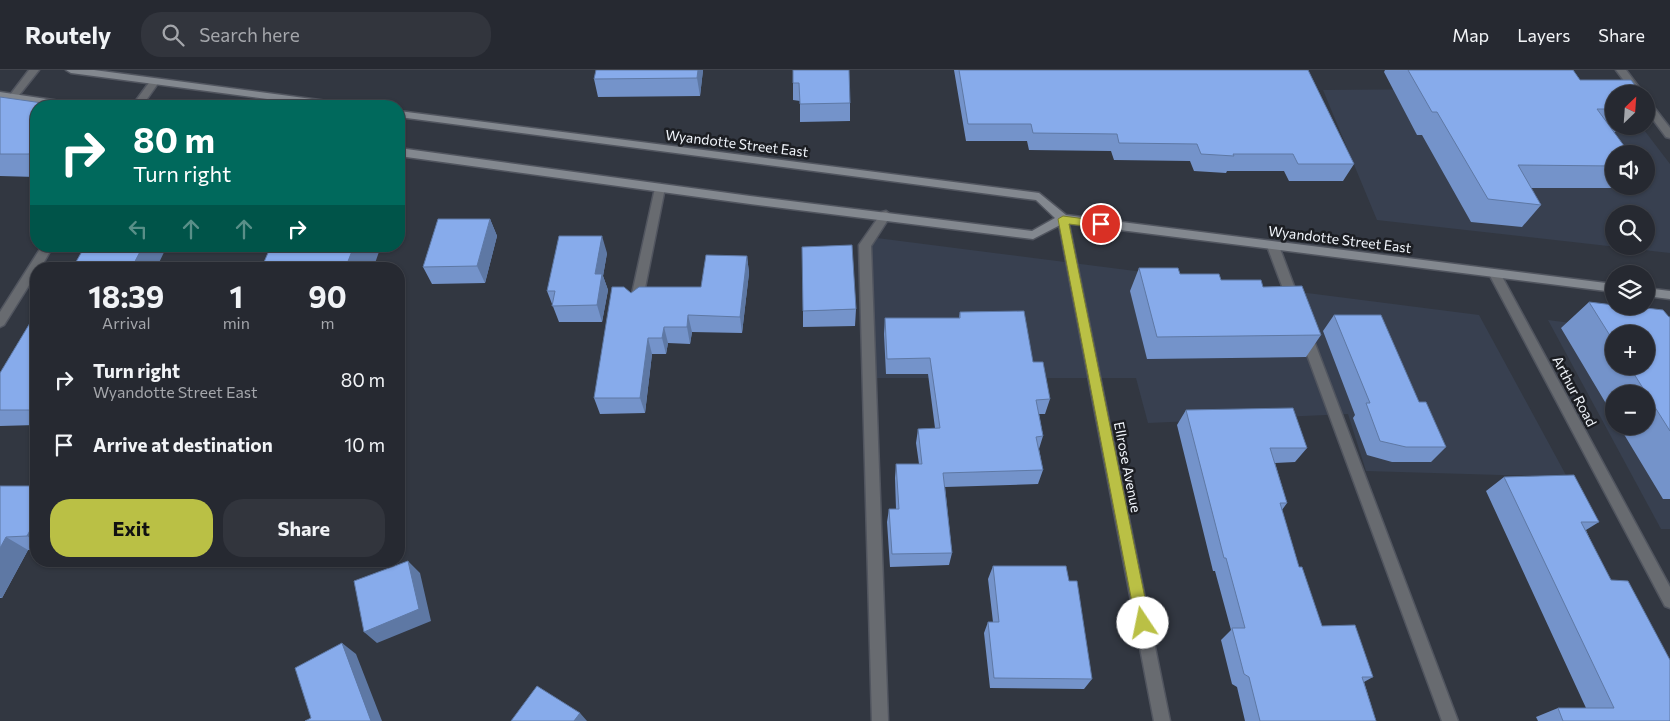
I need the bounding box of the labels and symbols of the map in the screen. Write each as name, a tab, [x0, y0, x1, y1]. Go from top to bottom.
north arrow	[1605, 85, 1655, 135]
street label: Wyandotte Street East	[664, 126, 810, 160]
pin	[1080, 203, 1122, 245]
street label: Wyandotte Street East	[1267, 222, 1413, 256]
street label: Arthur Road	[1549, 353, 1601, 429]
street label: Ellrose Avenue	[1111, 420, 1145, 514]
position arrow	[1116, 596, 1168, 648]

